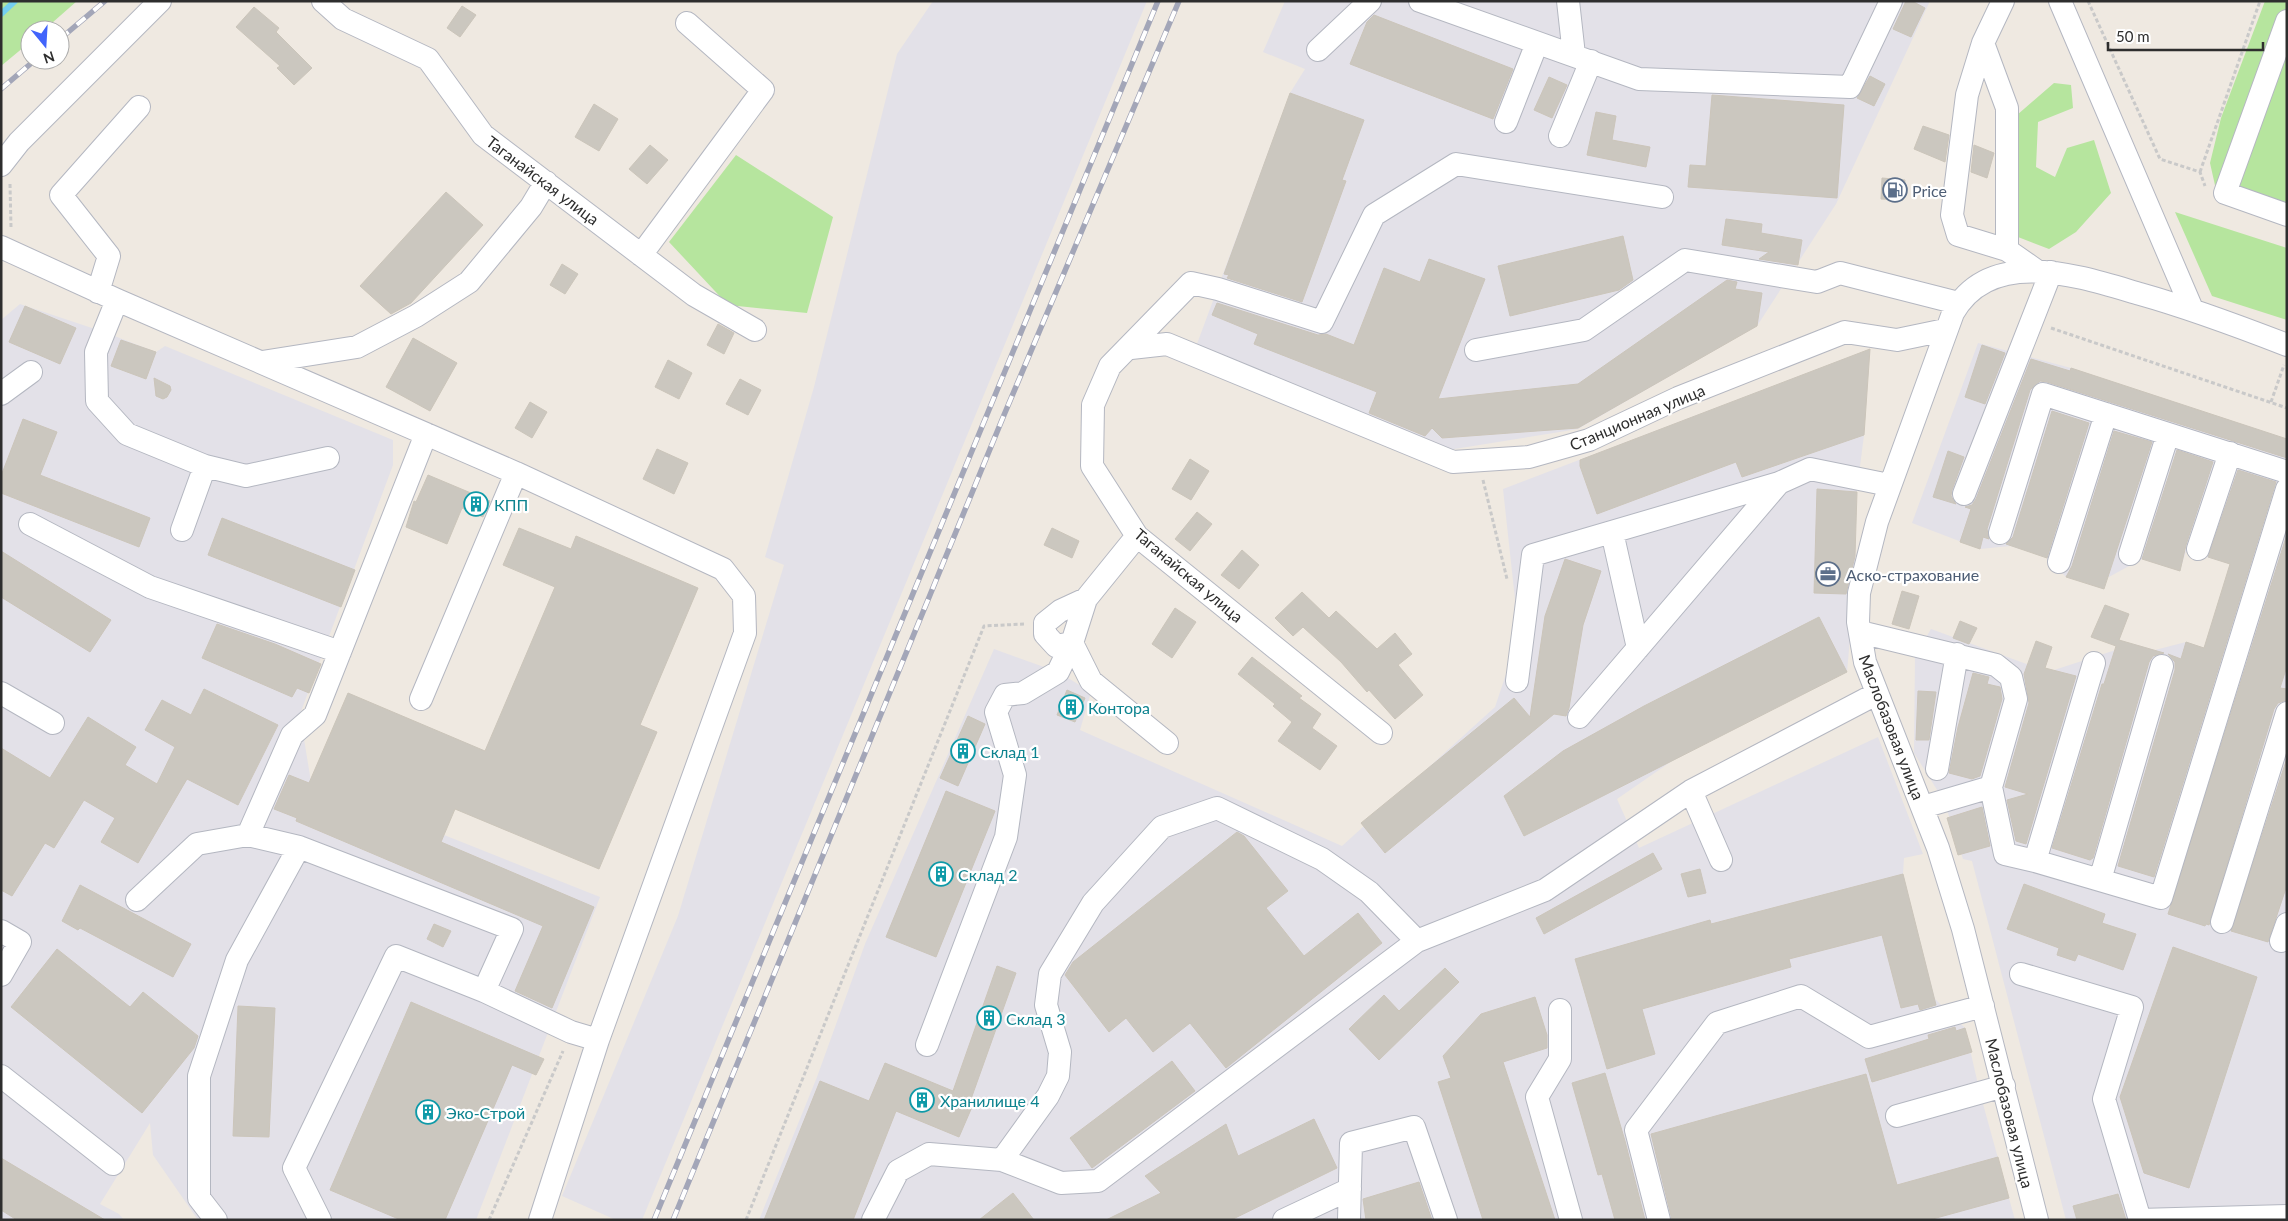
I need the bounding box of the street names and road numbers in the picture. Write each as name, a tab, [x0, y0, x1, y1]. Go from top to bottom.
street label: Таганайская улица	[483, 132, 603, 228]
street label: Станционная улица	[1567, 380, 1707, 454]
street label: Таганайская улица	[1131, 524, 1247, 626]
street label: Маслобазовая улица	[1856, 652, 1928, 802]
street label: Маслобазовая улица	[1982, 1036, 2038, 1190]

